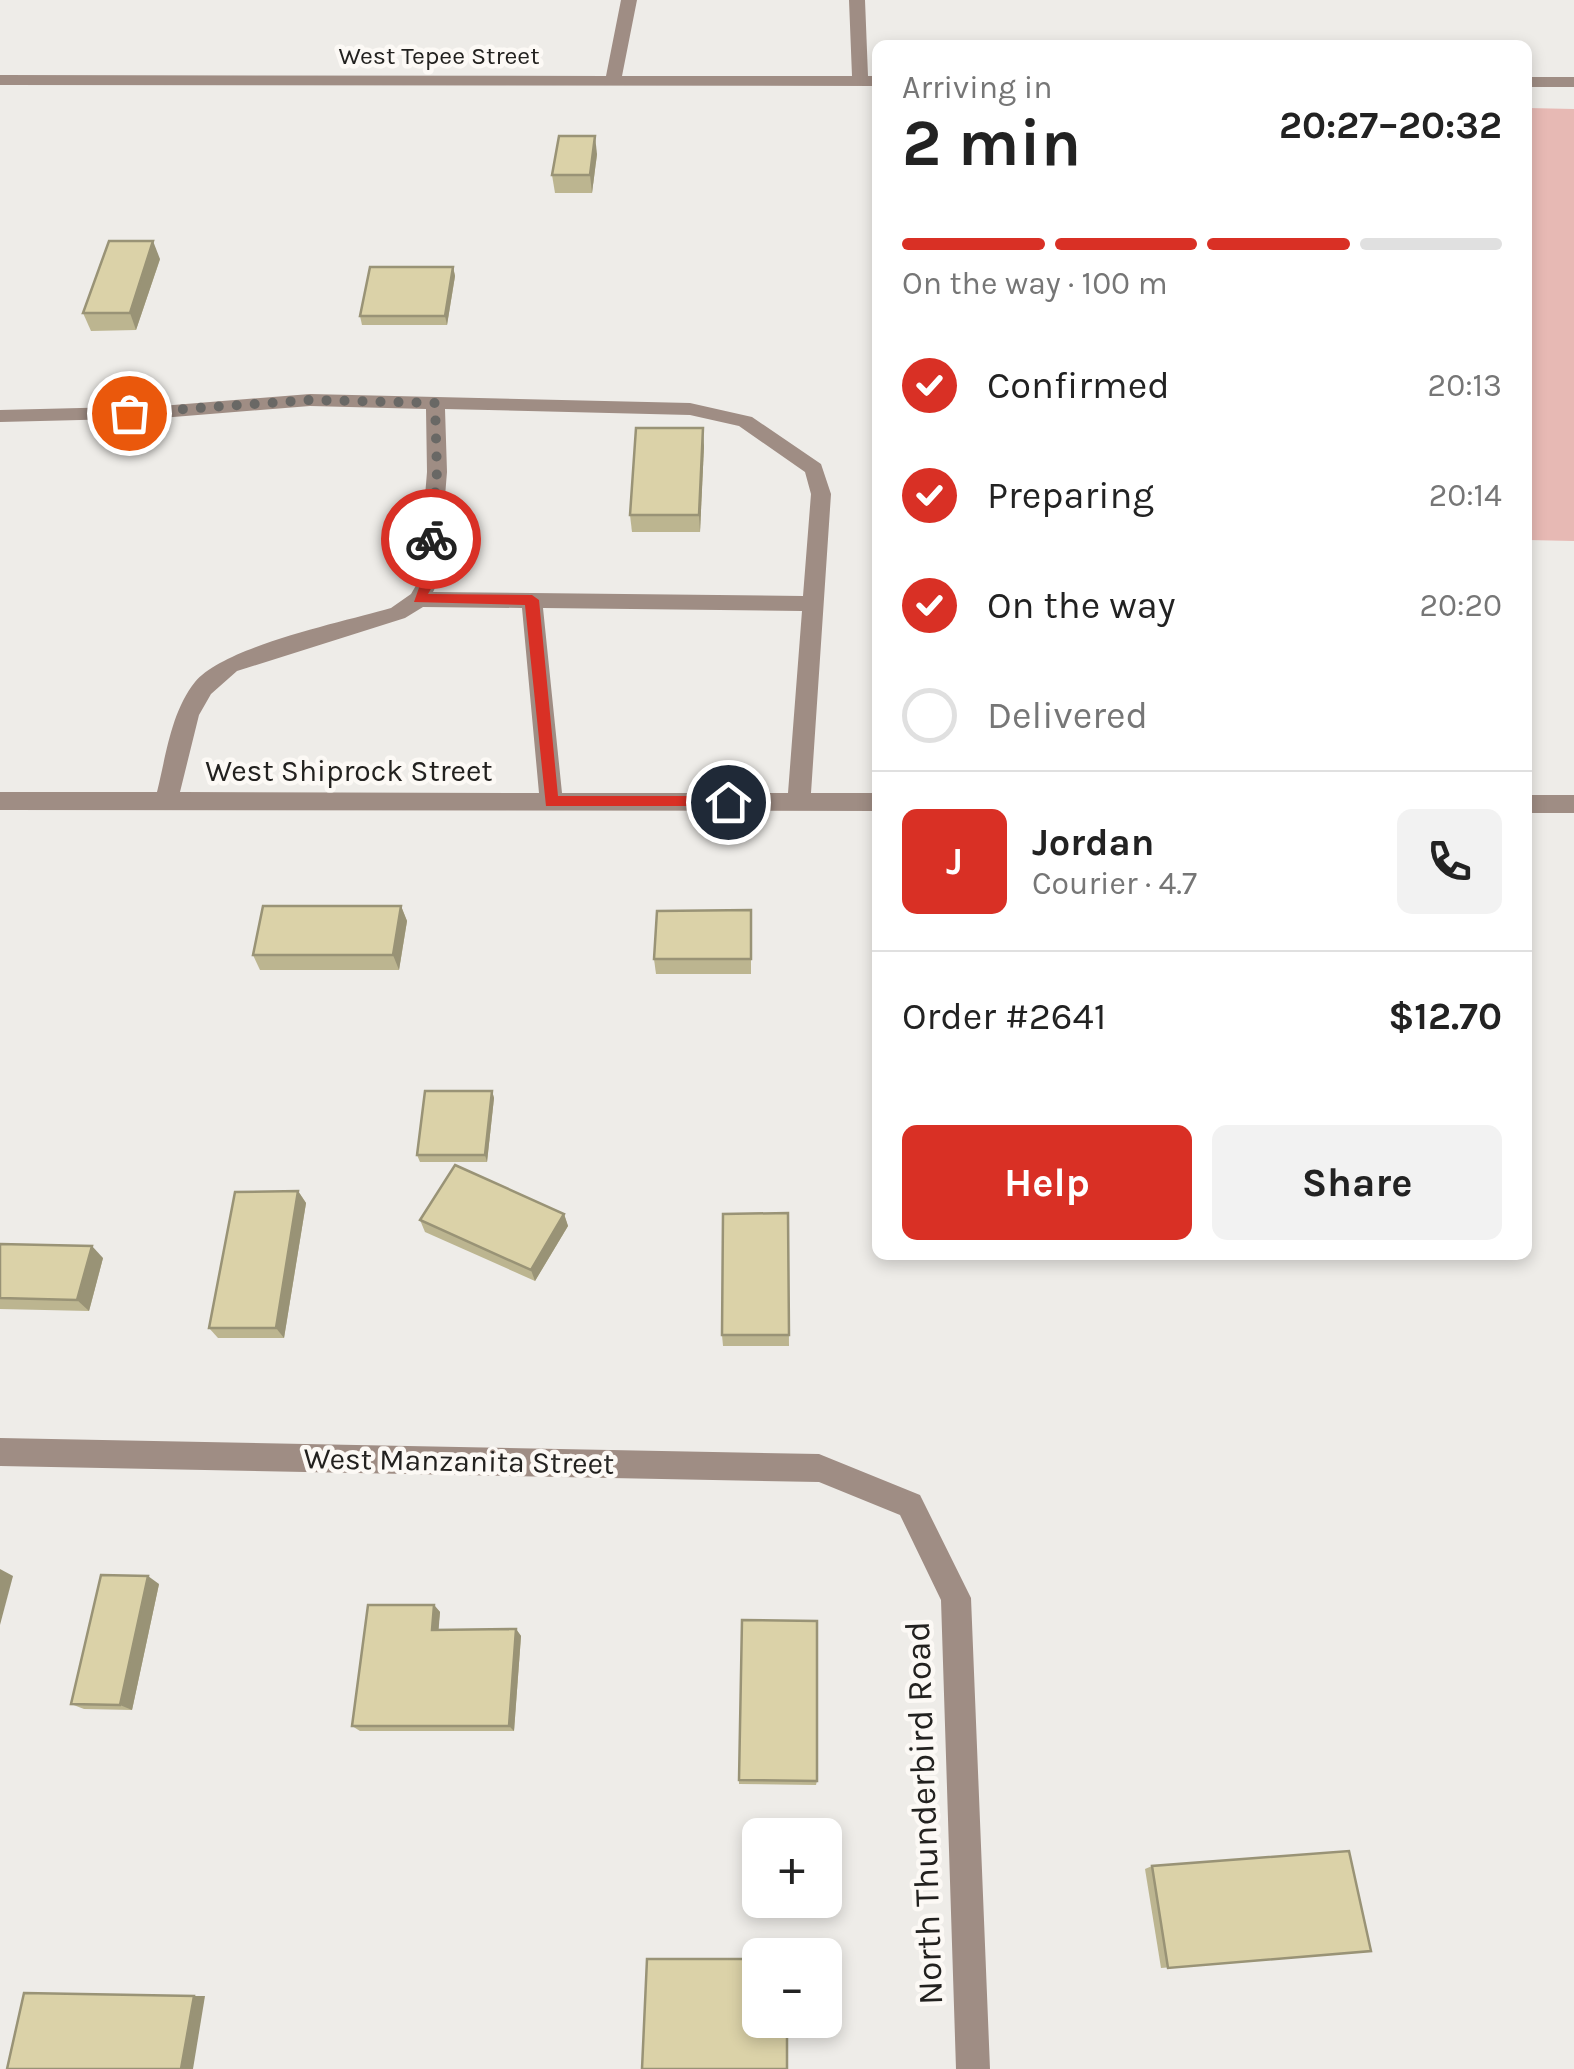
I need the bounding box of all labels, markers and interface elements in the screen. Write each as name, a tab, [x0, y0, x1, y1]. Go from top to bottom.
street label: West Tepee Street	[338, 41, 540, 70]
text: Arriving in	[902, 69, 1053, 106]
text: 20:27–20:32	[1279, 103, 1502, 148]
text: 2 min	[902, 105, 1081, 181]
text: On the way · 100 m	[902, 265, 1168, 302]
icon: check	[902, 358, 957, 413]
text: Confirmed	[987, 363, 1170, 408]
text: 20:13	[1428, 367, 1502, 404]
pin	[87, 371, 172, 456]
icon: bag	[102, 386, 157, 441]
icon: check	[902, 468, 957, 523]
text: Preparing	[987, 473, 1154, 518]
text: 20:14	[1429, 477, 1502, 514]
courier	[381, 489, 481, 589]
icon: bike	[404, 512, 459, 567]
icon: check	[902, 578, 957, 633]
text: On the way	[987, 583, 1175, 628]
text: 20:20	[1420, 587, 1502, 624]
text: Delivered	[987, 693, 1148, 738]
street label: West Shiprock Street	[205, 753, 493, 789]
pin	[686, 760, 771, 845]
icon: home	[701, 775, 756, 830]
button: phone	[1397, 809, 1502, 914]
text: Jordan	[1032, 820, 1155, 865]
text: J	[946, 839, 963, 884]
text: Courier · 4.7	[1032, 865, 1197, 902]
text: Order #2641	[902, 994, 1106, 1039]
text: $12.70	[1388, 994, 1502, 1039]
button: Help	[902, 1125, 1192, 1240]
button: Share	[1212, 1125, 1502, 1240]
street label: West Manzanita Street	[303, 1440, 615, 1482]
street label: North Thunderbird Road	[897, 1620, 951, 2006]
map controls	[742, 1818, 842, 2038]
button: +	[742, 1818, 842, 1918]
button: −	[742, 1938, 842, 2038]

